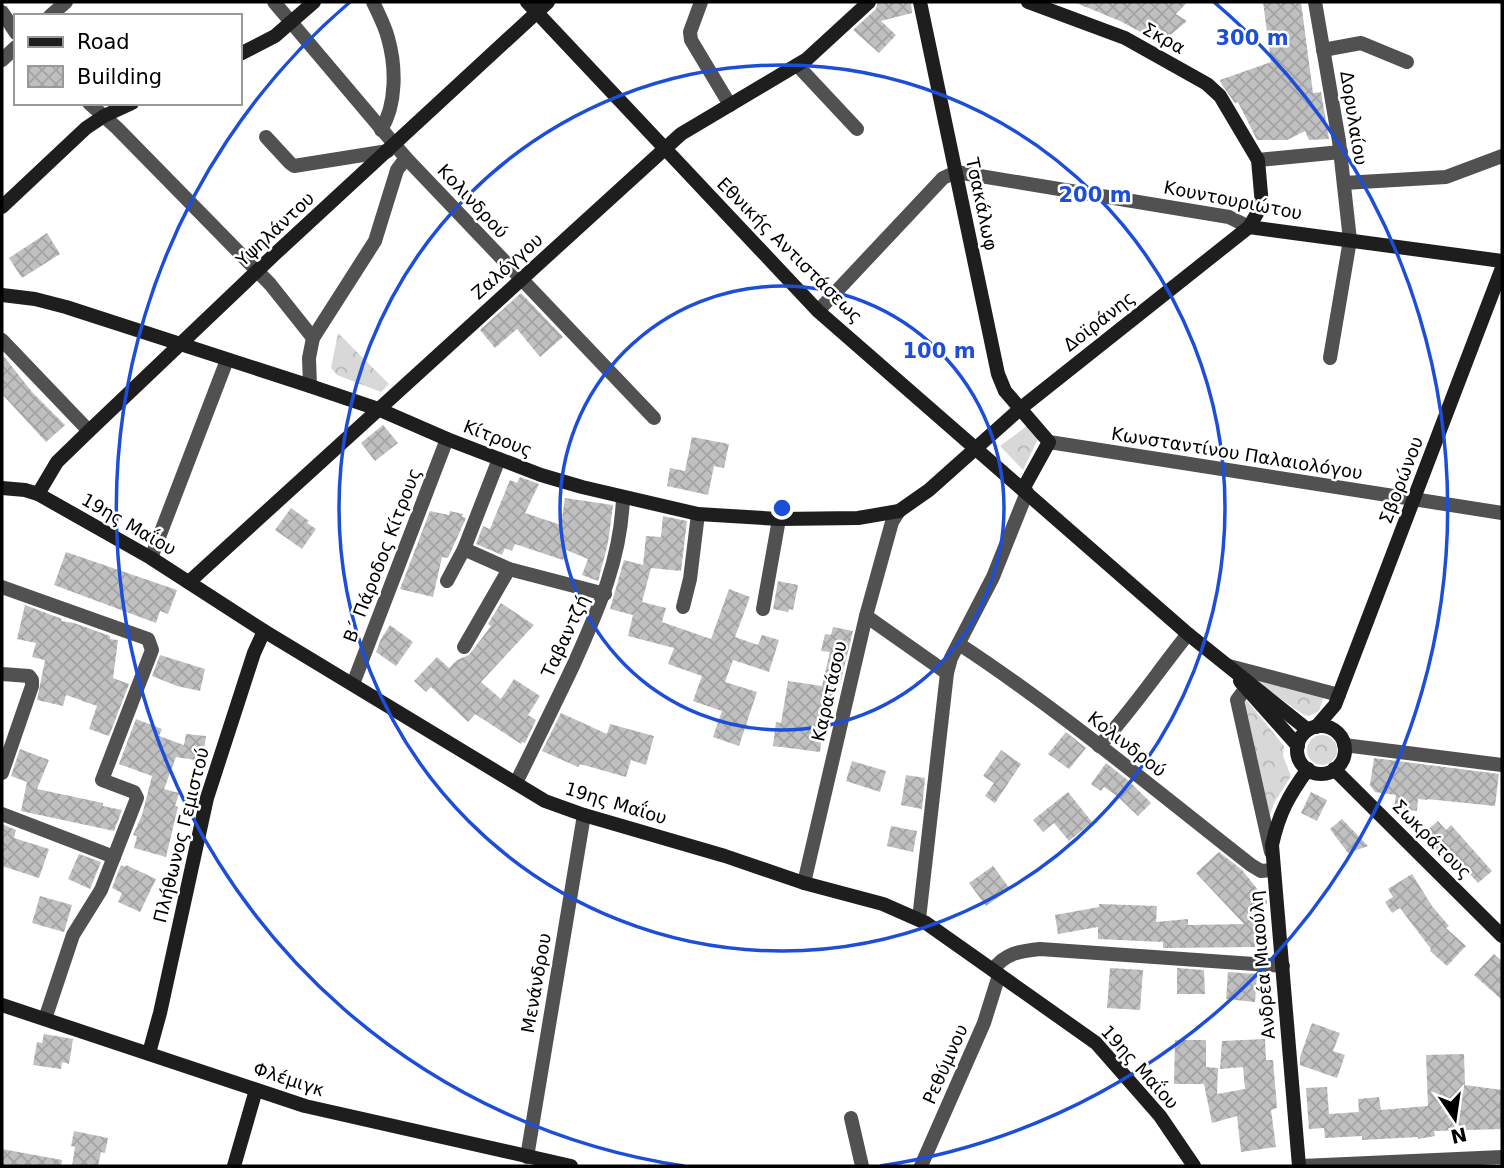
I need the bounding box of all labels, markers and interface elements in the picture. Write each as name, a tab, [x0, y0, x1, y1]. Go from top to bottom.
legend	[14, 14, 242, 105]
street label: Σκρα	[1139, 18, 1189, 58]
text: 300 m	[1215, 26, 1289, 50]
text: Road	[77, 30, 130, 54]
text: Building	[77, 65, 162, 89]
street label: Δορυλαίου	[1336, 69, 1372, 167]
street label: Τσακάλωφ	[962, 155, 1002, 252]
street label: Κολινδρού	[433, 160, 513, 242]
street label: Εθνικής Αντιστάσεως	[713, 173, 867, 327]
street label: Κουντουριώτου	[1162, 176, 1304, 224]
text: 200 m	[1058, 183, 1132, 207]
street label: Υψηλάντου	[231, 188, 318, 271]
street label: Ζαλόγγου	[467, 229, 547, 303]
street label: Δοϊράνης	[1059, 287, 1139, 355]
text: 100 m	[902, 339, 976, 363]
street label: Κίτρους	[461, 415, 535, 461]
street label: Κωνσταντίνου Παλαιολόγου	[1110, 423, 1364, 483]
street label: Σβορώνου	[1375, 433, 1427, 527]
street label: Β΄ Πάροδος Κίτρους	[339, 465, 425, 645]
street label: 19ης Μαΐου	[78, 488, 180, 559]
centre of rings	[770, 496, 794, 520]
street label: Ταβαντζή	[536, 592, 593, 681]
street label: Καρατάσου	[807, 639, 851, 743]
street label: Κολινδρού	[1084, 707, 1170, 781]
street label: Πλήθωνος Γεμιστού	[149, 745, 213, 925]
street label: 19ης Μαΐου	[562, 777, 670, 828]
street label: Σωκράτους	[1388, 795, 1476, 883]
street label: Ανδρέα Μιαούλη	[1245, 890, 1279, 1040]
street label: Μενάνδρου	[517, 931, 555, 1035]
street label: 19ης Μαΐου	[1097, 1020, 1184, 1113]
street label: Ρεθύμνου	[918, 1021, 972, 1107]
street label: Φλέμιγκ	[251, 1058, 327, 1100]
north arrow	[1420, 1084, 1490, 1154]
text: N	[1449, 1123, 1469, 1148]

